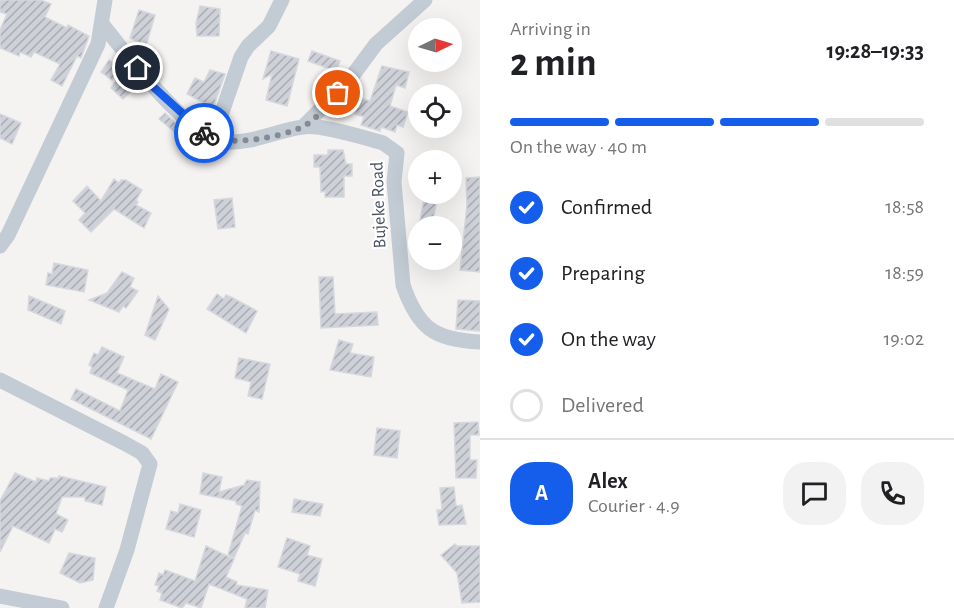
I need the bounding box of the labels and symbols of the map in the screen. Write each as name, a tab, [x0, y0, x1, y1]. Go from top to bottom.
north arrow	[408, 18, 462, 72]
pin	[112, 42, 163, 93]
pin	[312, 67, 363, 118]
courier	[174, 103, 234, 163]
street label: Bujeke Road	[368, 161, 390, 249]

